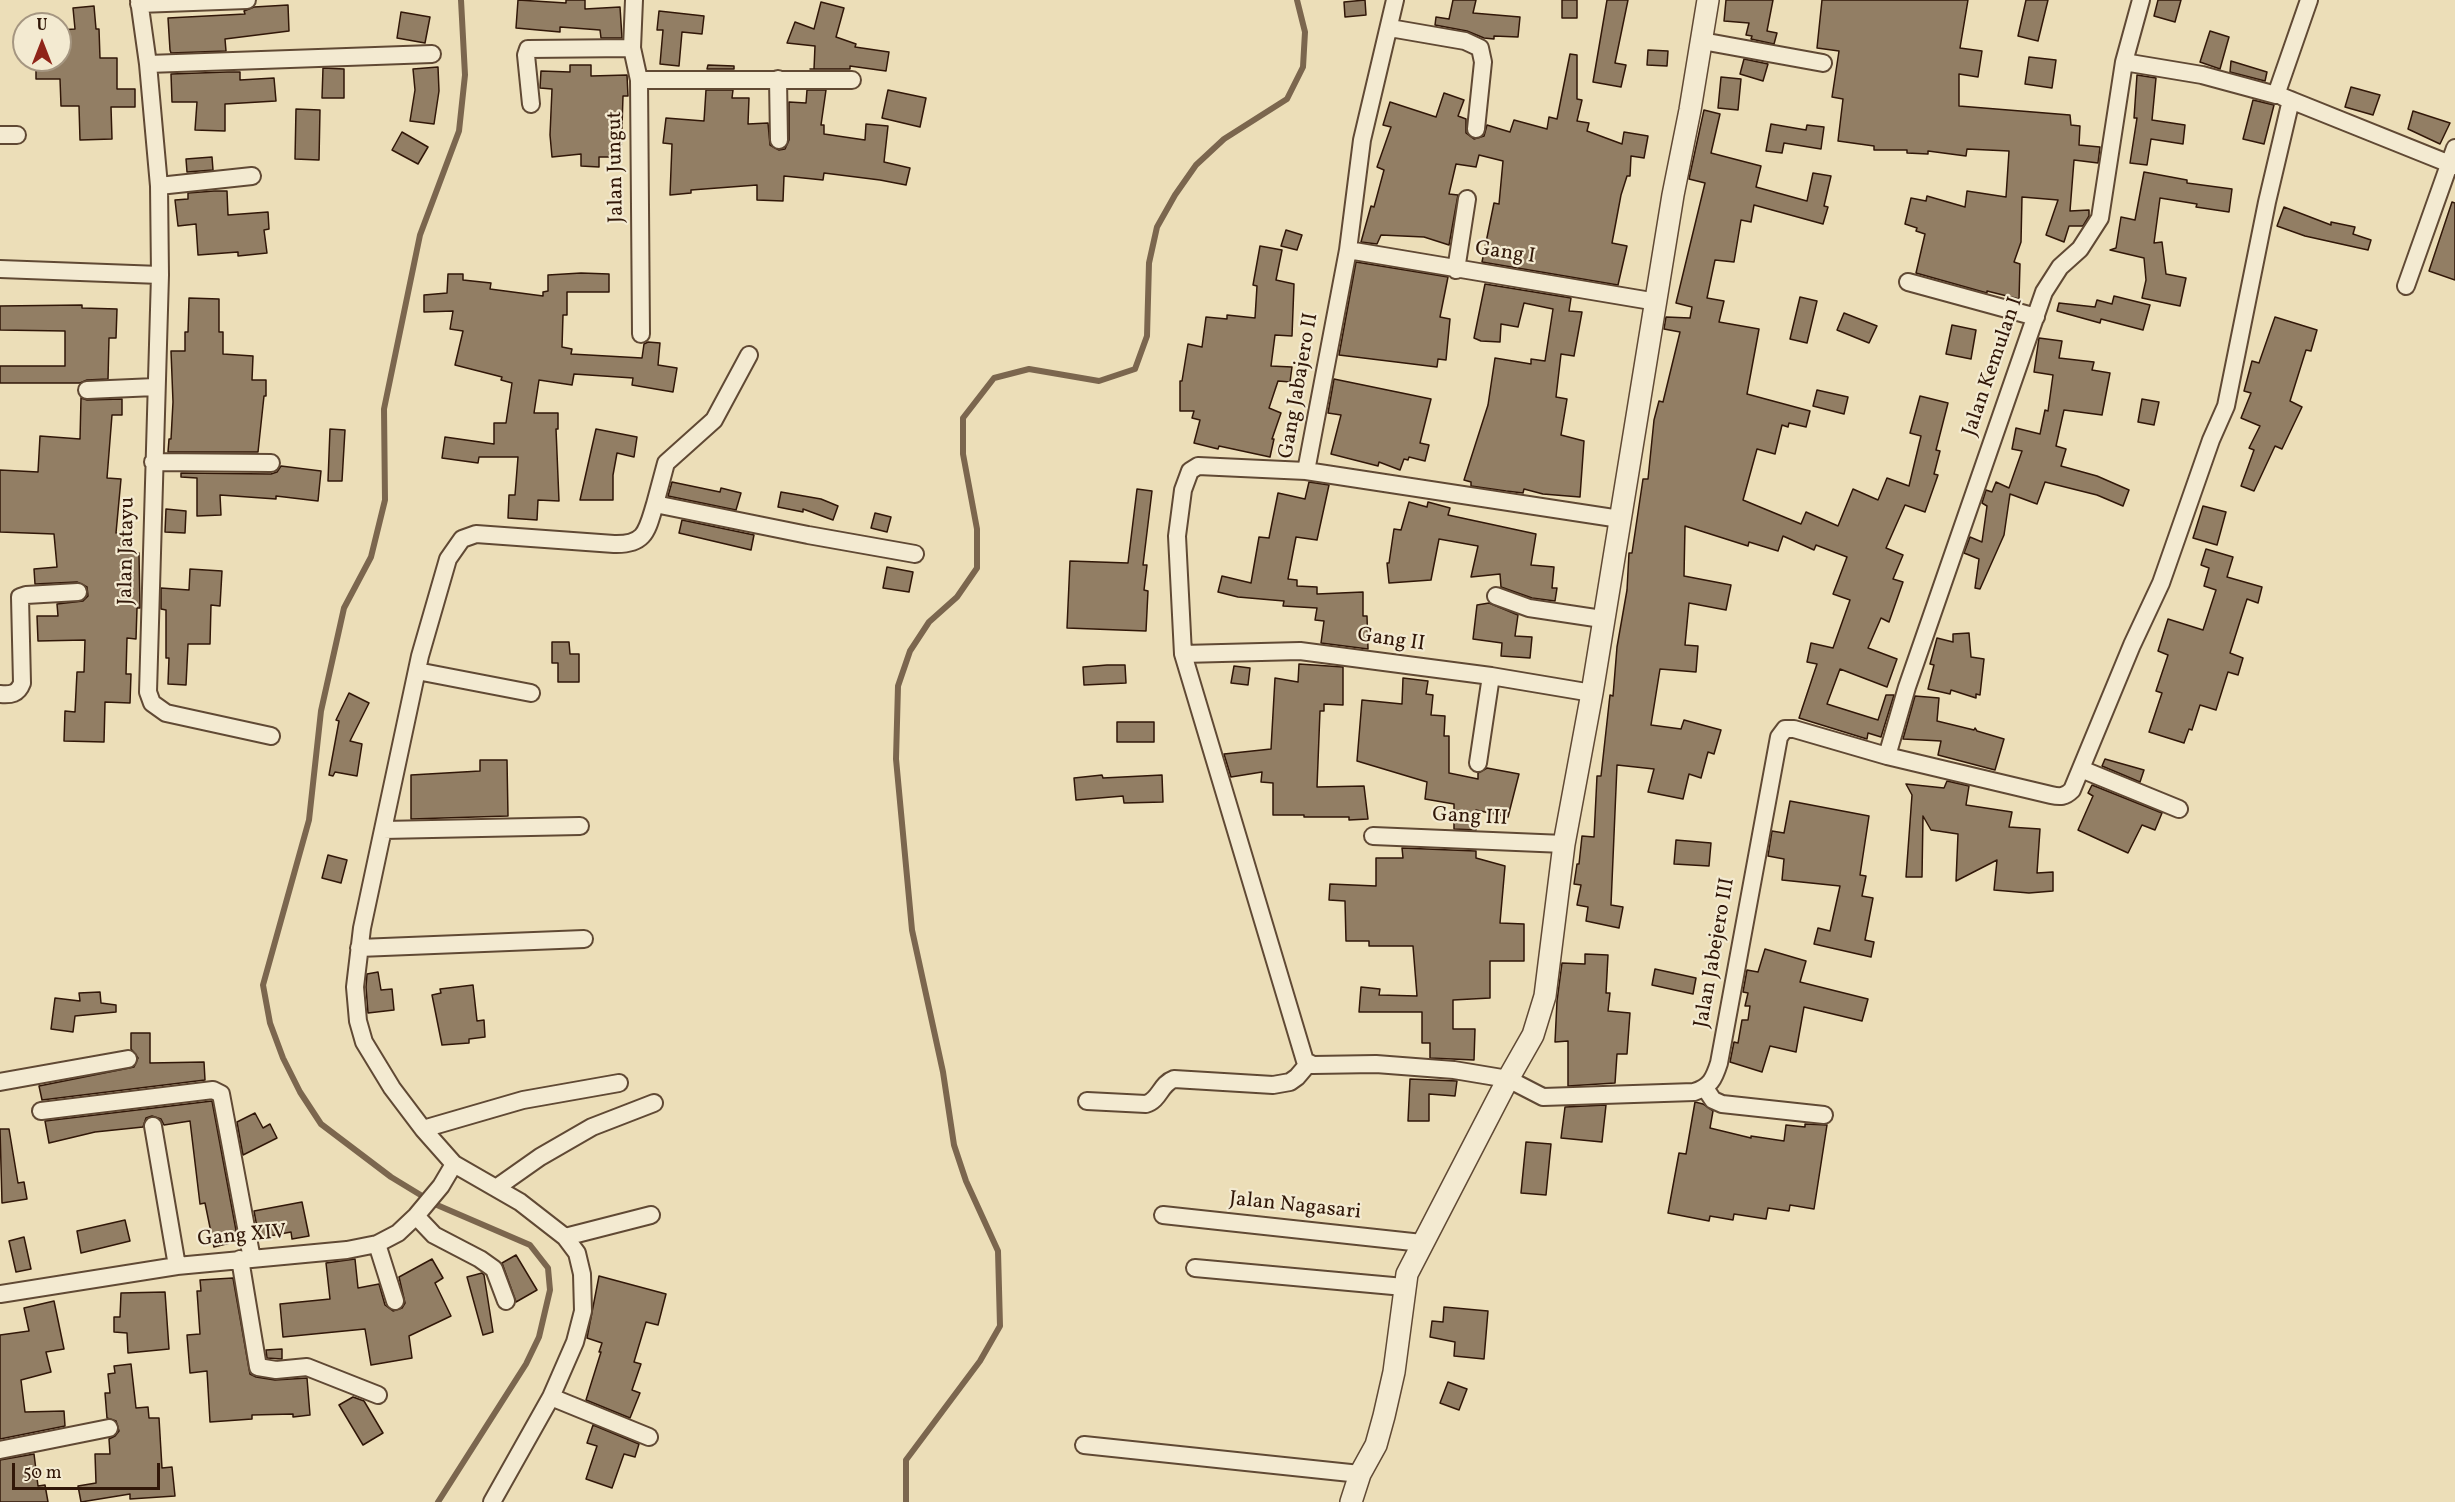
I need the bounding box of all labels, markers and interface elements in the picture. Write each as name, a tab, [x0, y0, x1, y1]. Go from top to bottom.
north arrow	[12, 12, 72, 72]
text: U	[37, 15, 47, 37]
street label: Jalan Jungut	[603, 111, 631, 223]
street label: Gang I	[1473, 237, 1537, 271]
street label: Jalan Kemulan I	[1958, 294, 2030, 440]
street label: Gang Jabajero II	[1275, 311, 1325, 461]
street label: Jalan Jatayu	[114, 497, 142, 605]
street label: Gang II	[1356, 624, 1426, 658]
street label: Gang III	[1432, 803, 1508, 833]
street label: Jalan Jabejero III	[1690, 876, 1742, 1030]
street label: Jalan Nagasari	[1228, 1188, 1362, 1226]
street label: Gang XIV	[197, 1221, 287, 1253]
scale bar	[15, 1451, 164, 1489]
text: 50 m	[23, 1461, 62, 1486]

